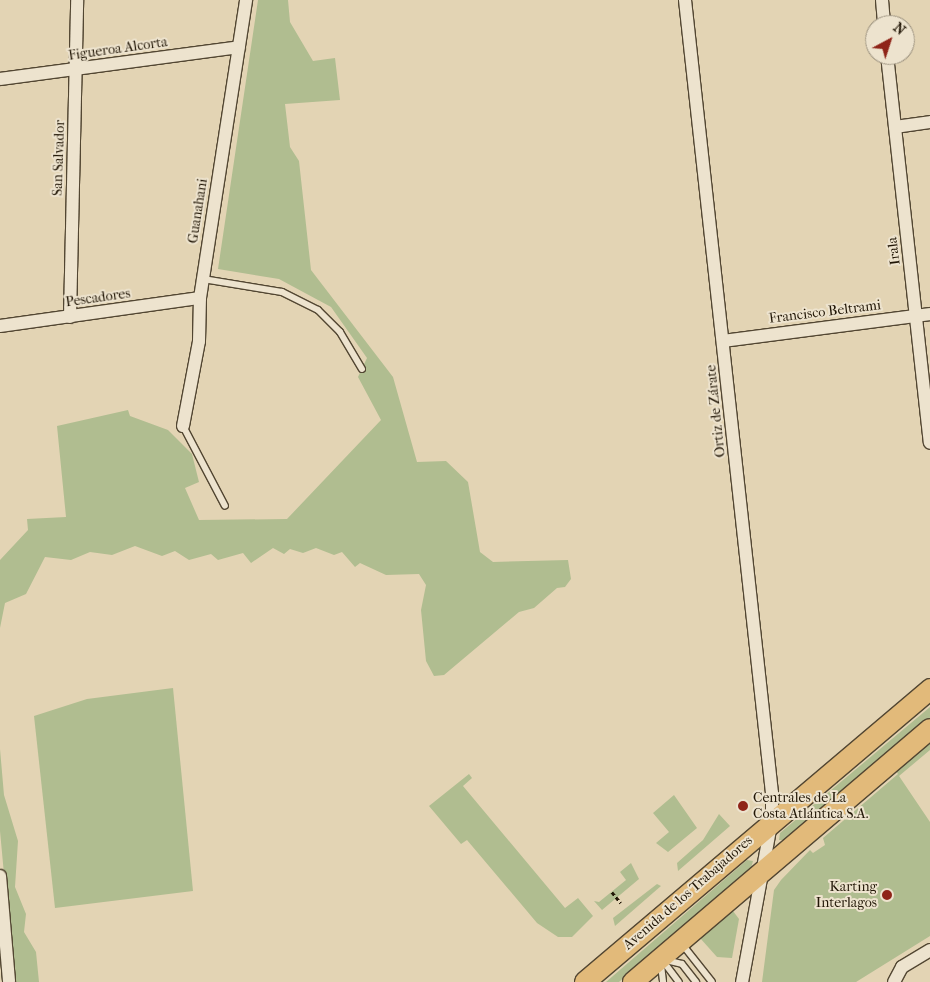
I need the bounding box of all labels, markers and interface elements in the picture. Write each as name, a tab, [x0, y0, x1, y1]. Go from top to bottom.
north arrow	[865, 15, 915, 65]
text: N	[890, 19, 909, 39]
street label: Figueroa Alcorta	[67, 34, 169, 64]
street label: San Salvador	[49, 120, 69, 196]
street label: Guanahani	[185, 177, 211, 245]
street label: Irala	[884, 236, 904, 266]
street label: Pescadores	[64, 285, 132, 311]
street label: Francisco Beltrami	[768, 297, 882, 327]
street label: Ortiz de Zárate	[703, 364, 729, 458]
place label: Centrales de La Costa Atlántica S.A.	[753, 790, 868, 822]
marker: Centrales de La Costa Atlántica S.A.	[737, 800, 749, 812]
street label: Avenida de los Trabajadores	[620, 832, 756, 954]
place label: Karting Interlagos	[816, 879, 877, 912]
marker: Karting Interlagos	[881, 889, 893, 901]

